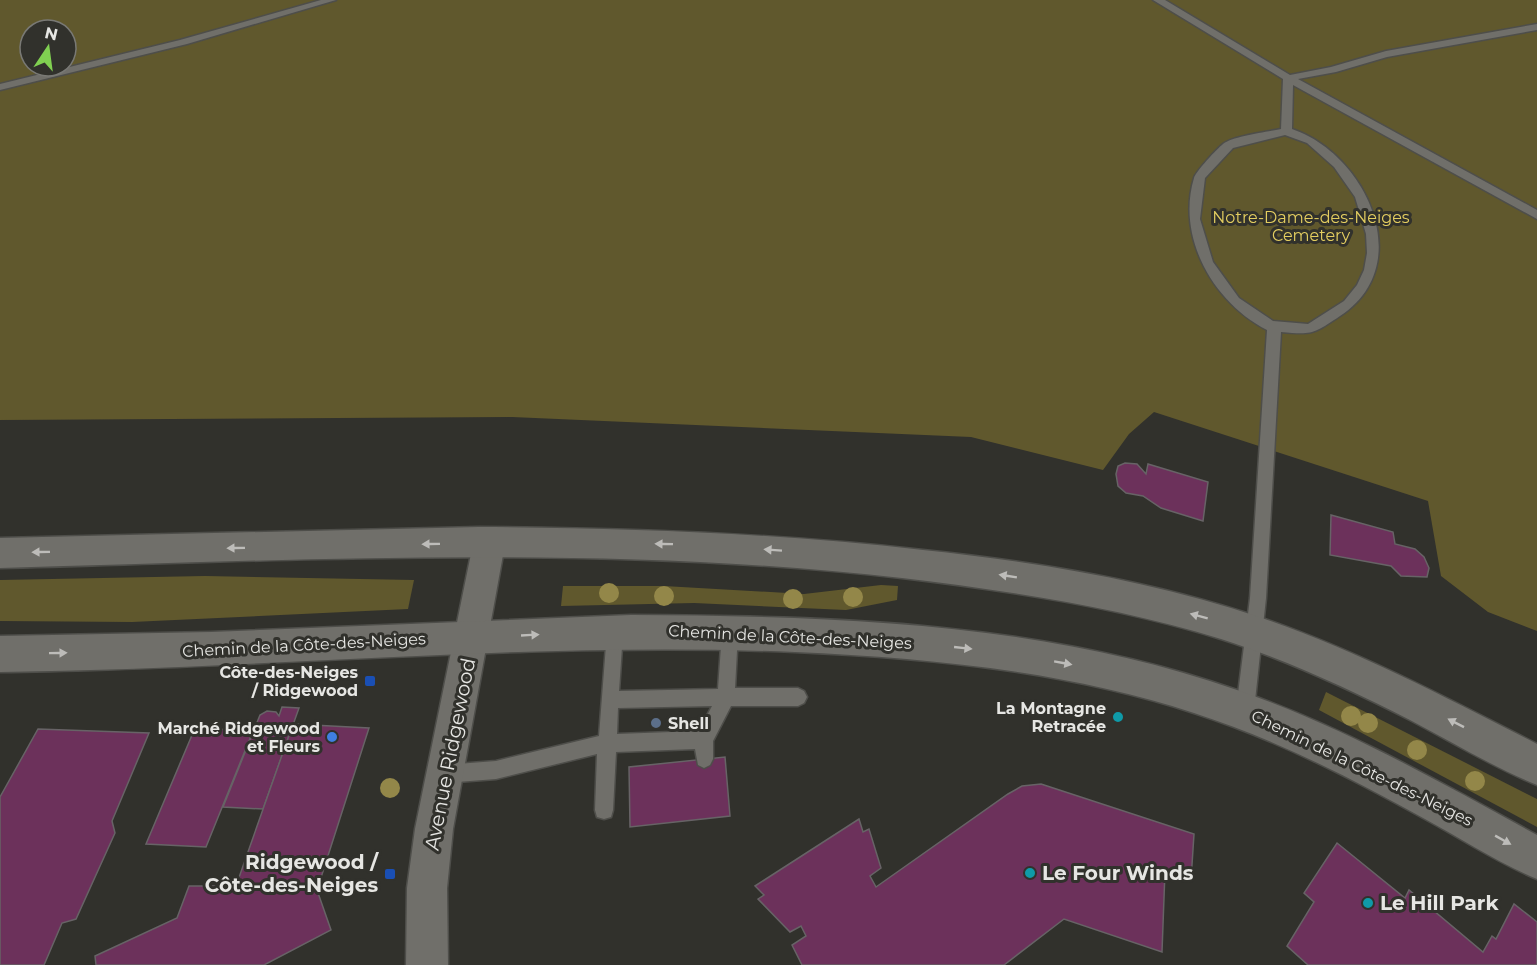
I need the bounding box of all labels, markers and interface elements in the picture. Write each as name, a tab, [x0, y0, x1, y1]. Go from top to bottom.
north arrow	[18, 18, 78, 78]
text: N	[43, 23, 60, 45]
park label: Notre-Dame-des-Neiges Cemetery	[1212, 208, 1410, 245]
one-way arrow	[421, 539, 440, 549]
one-way arrow	[655, 539, 674, 549]
one-way arrow	[226, 543, 245, 553]
one-way arrow	[764, 545, 783, 554]
one-way arrow	[31, 548, 50, 557]
one-way arrow	[998, 571, 1017, 580]
one-way arrow	[1190, 610, 1208, 620]
street label: Chemin de la Côte-des-Neiges	[668, 621, 912, 653]
street label: Chemin de la Côte-des-Neiges	[182, 629, 426, 661]
one-way arrow	[521, 630, 540, 639]
one-way arrow	[953, 643, 972, 653]
one-way arrow	[49, 649, 68, 658]
street label: Avenue Ridgewood	[420, 656, 480, 852]
one-way arrow	[1054, 659, 1073, 668]
place label: Côte-des-Neiges / Ridgewood	[219, 663, 358, 700]
marker: Côte-des-Neiges / Ridgewood	[363, 674, 377, 688]
place label: La Montagne Retracée	[996, 699, 1106, 736]
street label: Chemin de la Côte-des-Neiges	[1248, 706, 1476, 830]
marker: La Montagne Retracée	[1111, 710, 1125, 724]
place label: Shell	[668, 714, 709, 733]
marker: Shell	[649, 716, 663, 730]
one-way arrow	[1447, 718, 1464, 728]
place label: Marché Ridgewood et Fleurs	[157, 719, 320, 756]
marker: Marché Ridgewood et Fleurs	[325, 730, 339, 744]
one-way arrow	[1495, 835, 1512, 845]
place label: Ridgewood / Côte-des-Neiges	[205, 850, 379, 897]
place label: Le Four Winds	[1042, 861, 1194, 885]
marker: Le Four Winds	[1023, 866, 1037, 880]
marker: Ridgewood / Côte-des-Neiges	[383, 867, 397, 881]
place label: Le Hill Park	[1380, 891, 1499, 915]
marker: Le Hill Park	[1361, 896, 1375, 910]

